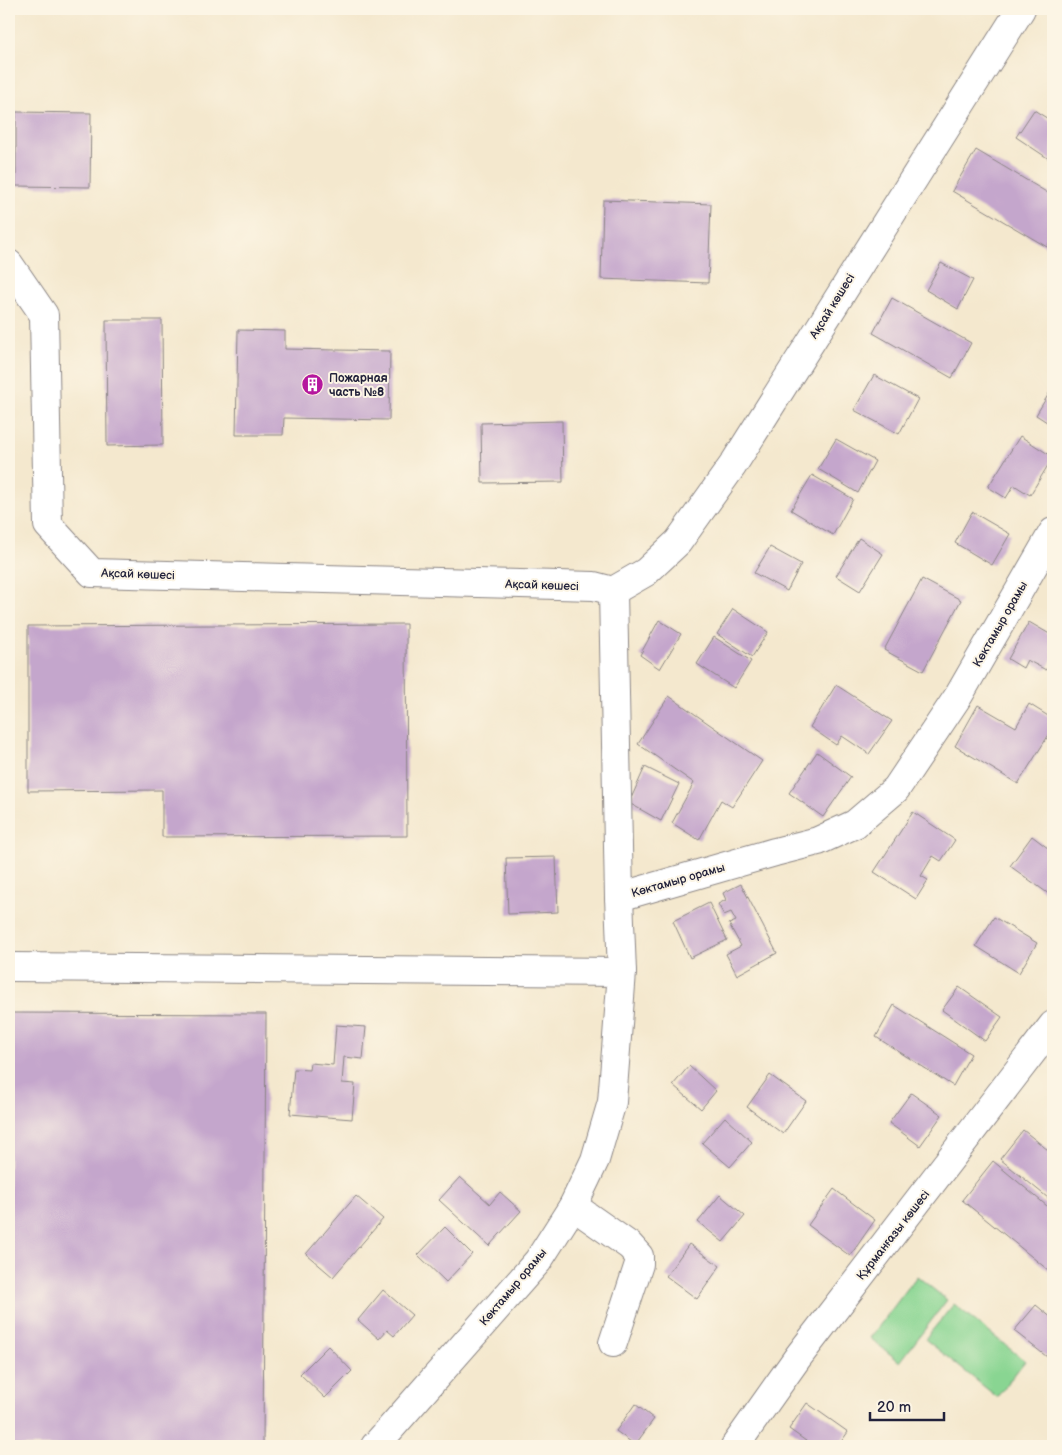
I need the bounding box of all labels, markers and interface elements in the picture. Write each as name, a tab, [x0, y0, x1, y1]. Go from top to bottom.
street label: Ақсай көшесі	[806, 271, 858, 342]
place label: Пожарная часть №8	[329, 371, 388, 400]
building icon: Пожарная часть №8	[301, 373, 325, 397]
street label: Ақсай көшесі	[100, 566, 175, 583]
street label: Ақсай көшесі	[504, 577, 579, 594]
street label: Көктамыр орамы	[970, 579, 1031, 670]
street label: Көктамыр орамы	[630, 860, 727, 901]
street label: Құрманғазы көшесі	[854, 1187, 933, 1283]
street label: Көктамыр орамы	[477, 1246, 550, 1329]
scale bar	[870, 1390, 943, 1422]
text: 20 m	[877, 1398, 911, 1417]

